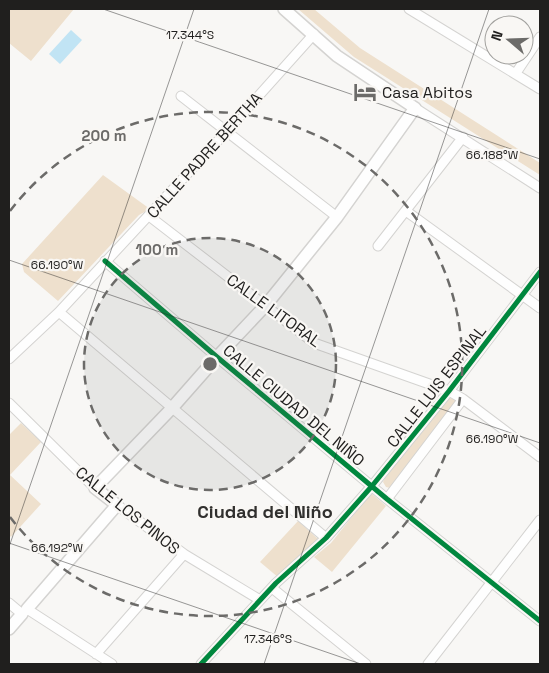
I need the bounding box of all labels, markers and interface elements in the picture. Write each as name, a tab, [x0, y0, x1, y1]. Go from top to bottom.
north arrow	[484, 15, 534, 65]
text: 17.344°S	[166, 27, 214, 43]
text: N	[487, 28, 507, 43]
hotel icon: Casa Abitos	[352, 79, 378, 105]
place label: Casa Abitos	[382, 82, 473, 103]
street label: CALLE PADRE BERTHA	[142, 88, 267, 223]
text: 200 m	[82, 126, 126, 145]
text: 66.188°W	[466, 147, 519, 163]
text: 100 m	[136, 240, 178, 259]
text: 66.190°W	[31, 257, 84, 273]
street label: CALLE LITORAL	[222, 269, 325, 352]
street label: CALLE LUIS ESPINAL	[382, 321, 491, 452]
street label: CALLE CIUDAD DEL NIÑO	[218, 340, 369, 471]
centre of rings	[201, 355, 219, 373]
text: 66.190°W	[466, 431, 519, 447]
street label: CALLE LOS PINOS	[71, 462, 184, 559]
district label: Ciudad del Niño	[197, 500, 333, 523]
text: 66.192°W	[31, 540, 83, 556]
text: 17.346°S	[244, 631, 292, 647]

